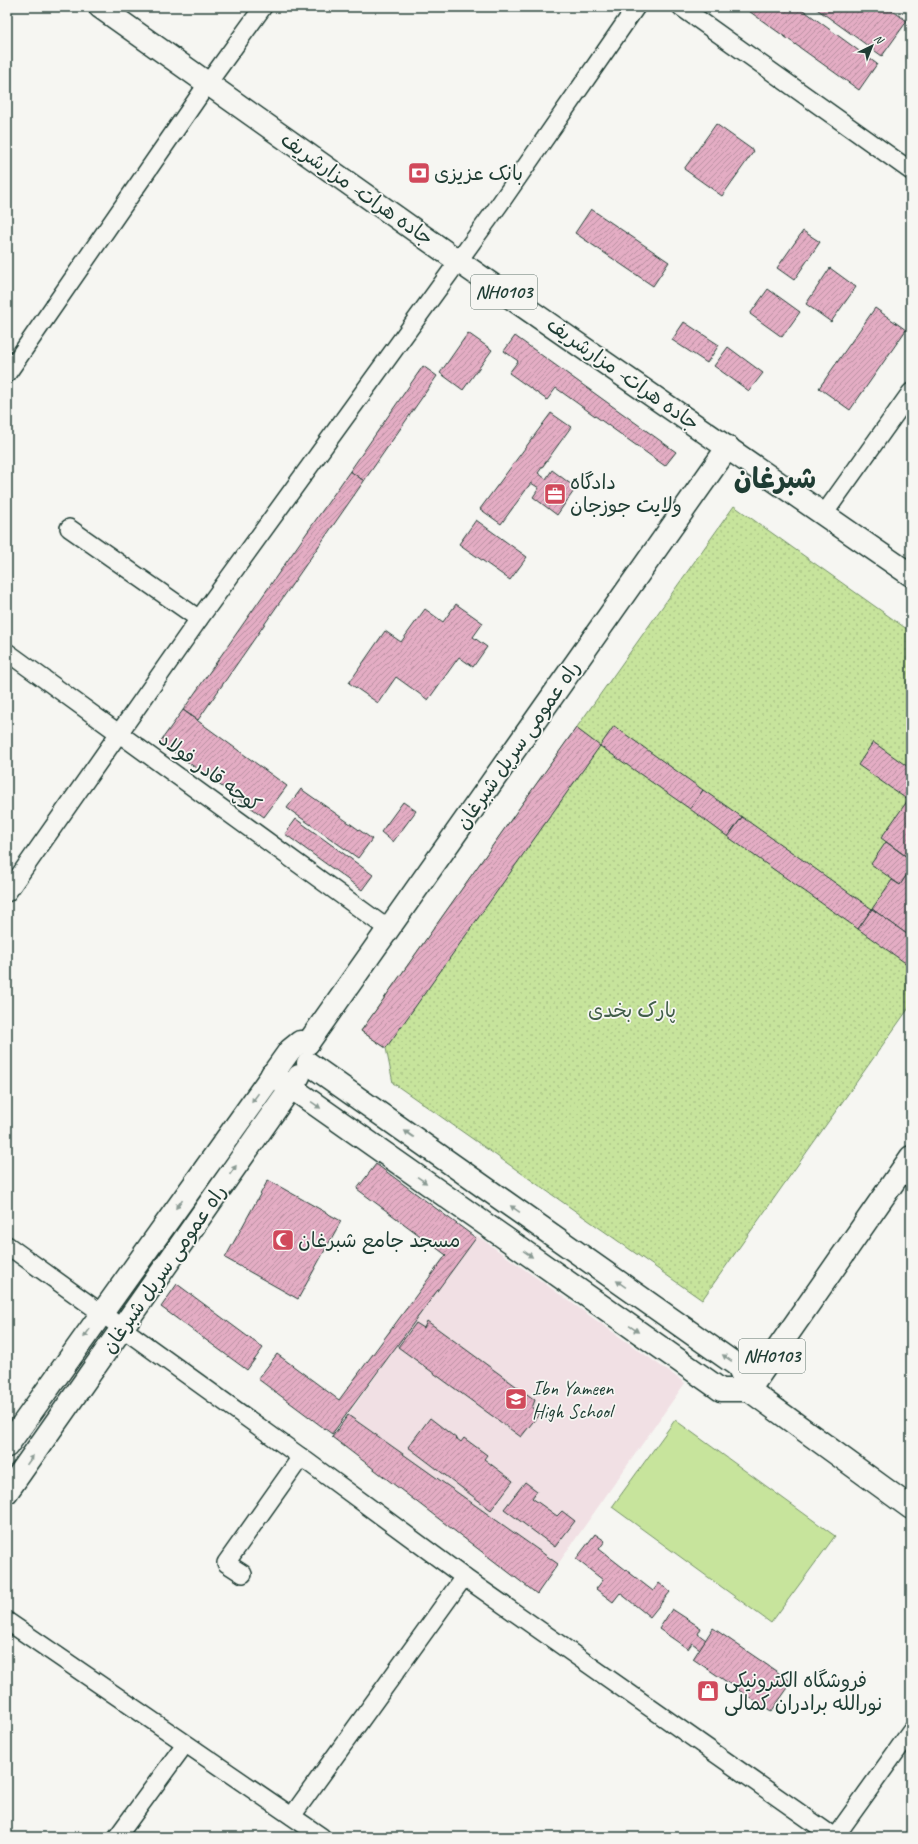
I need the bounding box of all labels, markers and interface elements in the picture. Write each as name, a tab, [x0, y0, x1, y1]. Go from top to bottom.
north arrow	[852, 26, 892, 66]
text: N	[872, 31, 888, 48]
street label: جاده هرات- مزارشریف	[276, 127, 438, 251]
bank icon: بانک عزیزی	[406, 160, 432, 186]
place label: بانک عزیزی	[434, 161, 523, 186]
road number: NH0103	[471, 275, 537, 309]
street label: جاده هرات- مزارشریف	[542, 312, 704, 436]
district label: شبرغان	[734, 461, 816, 496]
place label: دادگاه ولایت جوزجان	[570, 470, 682, 518]
office icon: دادگاه ولایت جوزجان	[542, 481, 568, 507]
street label: راه عمومی سرپل شبرغان	[450, 656, 586, 834]
street label: کوچه قادر فولاد	[154, 726, 266, 818]
park label: پارک بخدی	[588, 998, 676, 1023]
one-way arrow	[251, 1093, 259, 1104]
one-way arrow	[310, 1101, 321, 1109]
one-way arrow	[403, 1130, 414, 1138]
one-way arrow	[229, 1165, 237, 1176]
one-way arrow	[417, 1176, 427, 1184]
street label: راه عمومی سرپل شبرغان	[96, 1180, 232, 1358]
one-way arrow	[175, 1199, 183, 1209]
one-way arrow	[510, 1205, 520, 1213]
mosque icon: مسجد جامع شبرغان	[270, 1227, 296, 1253]
place label: مسجد جامع شبرغان	[298, 1228, 461, 1255]
one-way arrow	[523, 1250, 533, 1258]
one-way arrow	[616, 1280, 626, 1288]
one-way arrow	[629, 1325, 640, 1333]
one-way arrow	[83, 1327, 91, 1338]
road number: NH0103	[739, 1339, 805, 1373]
one-way arrow	[722, 1354, 733, 1362]
place label: Ibn Yameen High School	[532, 1376, 616, 1424]
school or university icon: Ibn Yameen High School	[503, 1386, 529, 1412]
one-way arrow	[25, 1455, 33, 1465]
place label: فروشگاه الکترونیکی نورالله برادران کمالی	[724, 1668, 883, 1717]
shop icon: فروشگاه الکترونیکی نورالله برادران کمالی	[695, 1678, 721, 1704]

